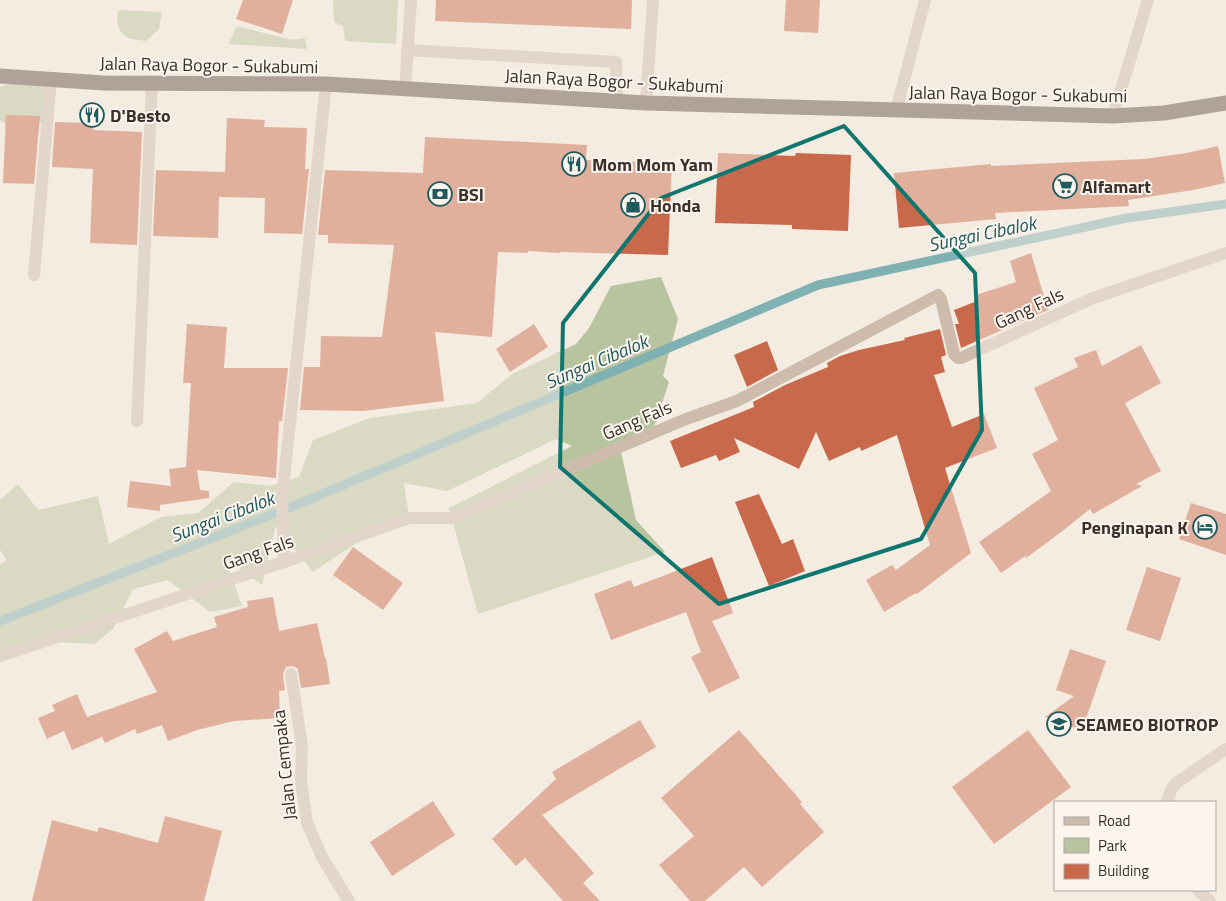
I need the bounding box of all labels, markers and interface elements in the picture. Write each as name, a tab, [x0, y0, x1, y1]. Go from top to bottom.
street label: Jalan Raya Bogor - Sukabumi	[99, 50, 319, 80]
street label: Jalan Raya Bogor - Sukabumi	[504, 62, 724, 100]
street label: Jalan Raya Bogor - Sukabumi	[908, 79, 1128, 109]
restaurant icon: D'Besto	[79, 102, 105, 128]
place label: D'Besto	[110, 102, 171, 129]
restaurant icon: Mom Mom Yam	[561, 151, 587, 177]
place label: Mom Mom Yam	[592, 151, 713, 178]
supermarket icon: Alfamart	[1052, 173, 1078, 199]
place label: Alfamart	[1082, 173, 1151, 200]
bank icon: BSI	[427, 181, 453, 207]
place label: BSI	[458, 181, 484, 208]
shop icon: Honda	[620, 192, 646, 218]
place label: Honda	[650, 192, 701, 219]
water label: Sungai Cibalok	[926, 207, 1041, 259]
street label: Gang Fals	[990, 280, 1068, 336]
water label: Sungai Cibalok	[540, 325, 654, 396]
street label: Gang Fals	[598, 393, 676, 447]
water label: Sungai Cibalok	[166, 482, 281, 549]
place label: Penginapan K	[1081, 514, 1188, 541]
hotel icon: Penginapan K	[1192, 514, 1218, 540]
street label: Gang Fals	[219, 527, 297, 577]
street label: Jalan Cempaka	[265, 708, 303, 822]
school or university icon: SEAMEO BIOTROP	[1046, 711, 1072, 737]
place label: SEAMEO BIOTROP	[1076, 711, 1219, 738]
legend	[1054, 801, 1216, 891]
text: Road	[1098, 809, 1130, 832]
text: Park	[1098, 834, 1127, 857]
text: Building	[1098, 859, 1149, 882]

